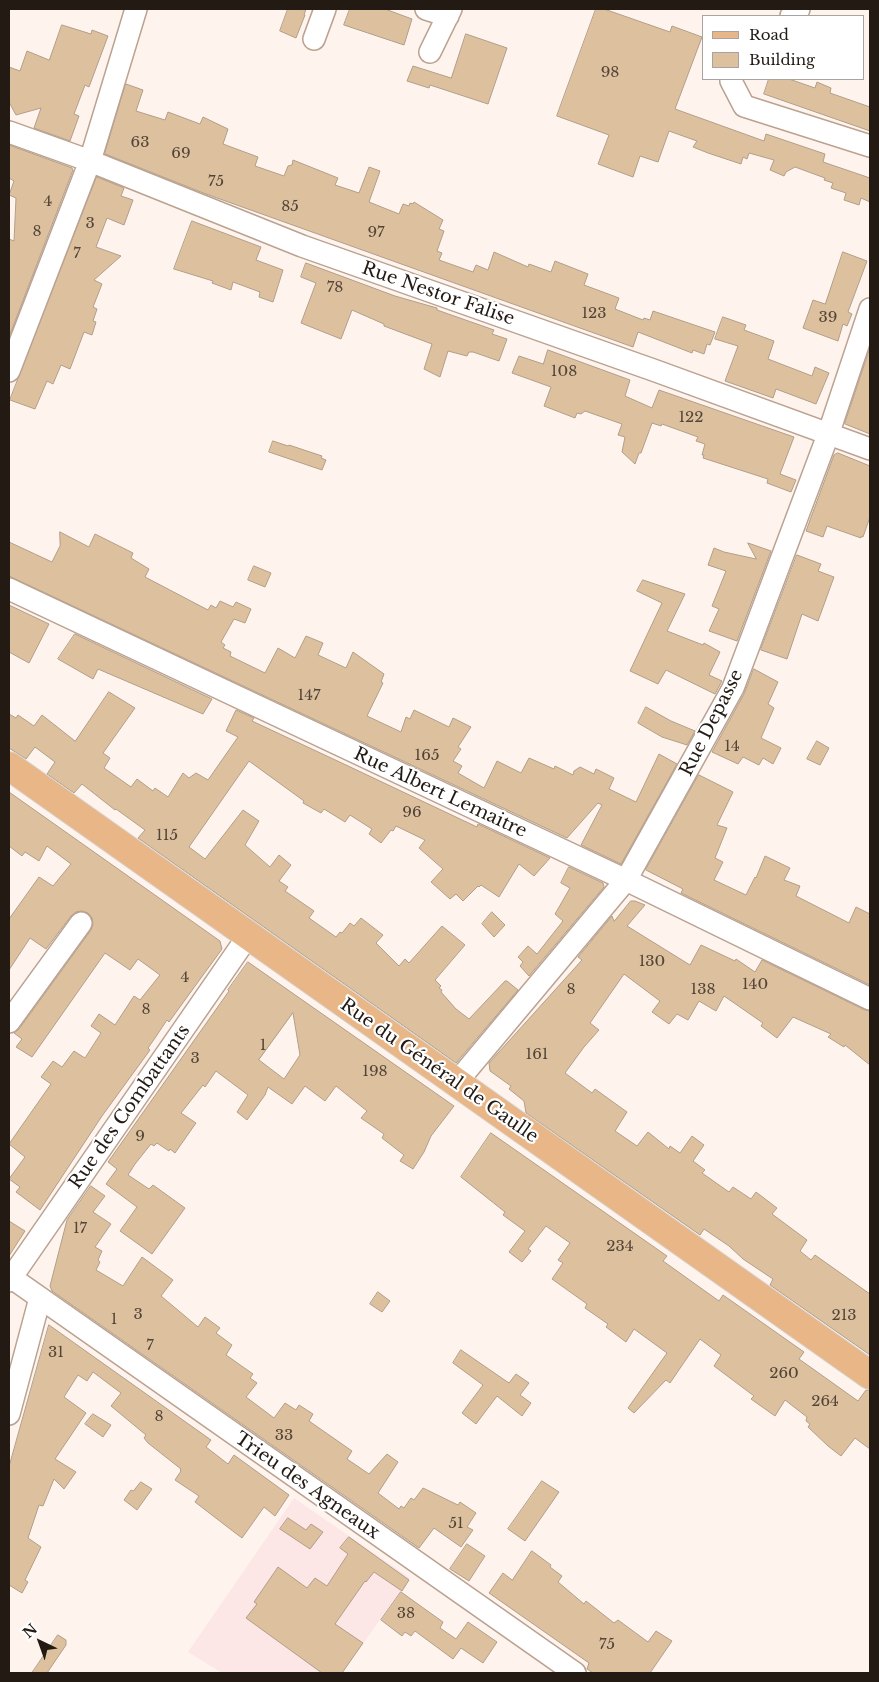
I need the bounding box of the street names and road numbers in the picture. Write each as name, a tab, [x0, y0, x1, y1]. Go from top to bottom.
street label: Rue Nestor Falise	[359, 258, 517, 330]
street label: Rue Depasse	[676, 666, 748, 780]
street label: Rue Albert Lemaitre	[350, 743, 530, 843]
street label: Rue du Général de Gaulle	[336, 994, 542, 1148]
street label: Rue des Combattants	[65, 1021, 195, 1193]
street label: Trieu des Agneaux	[231, 1428, 383, 1544]

